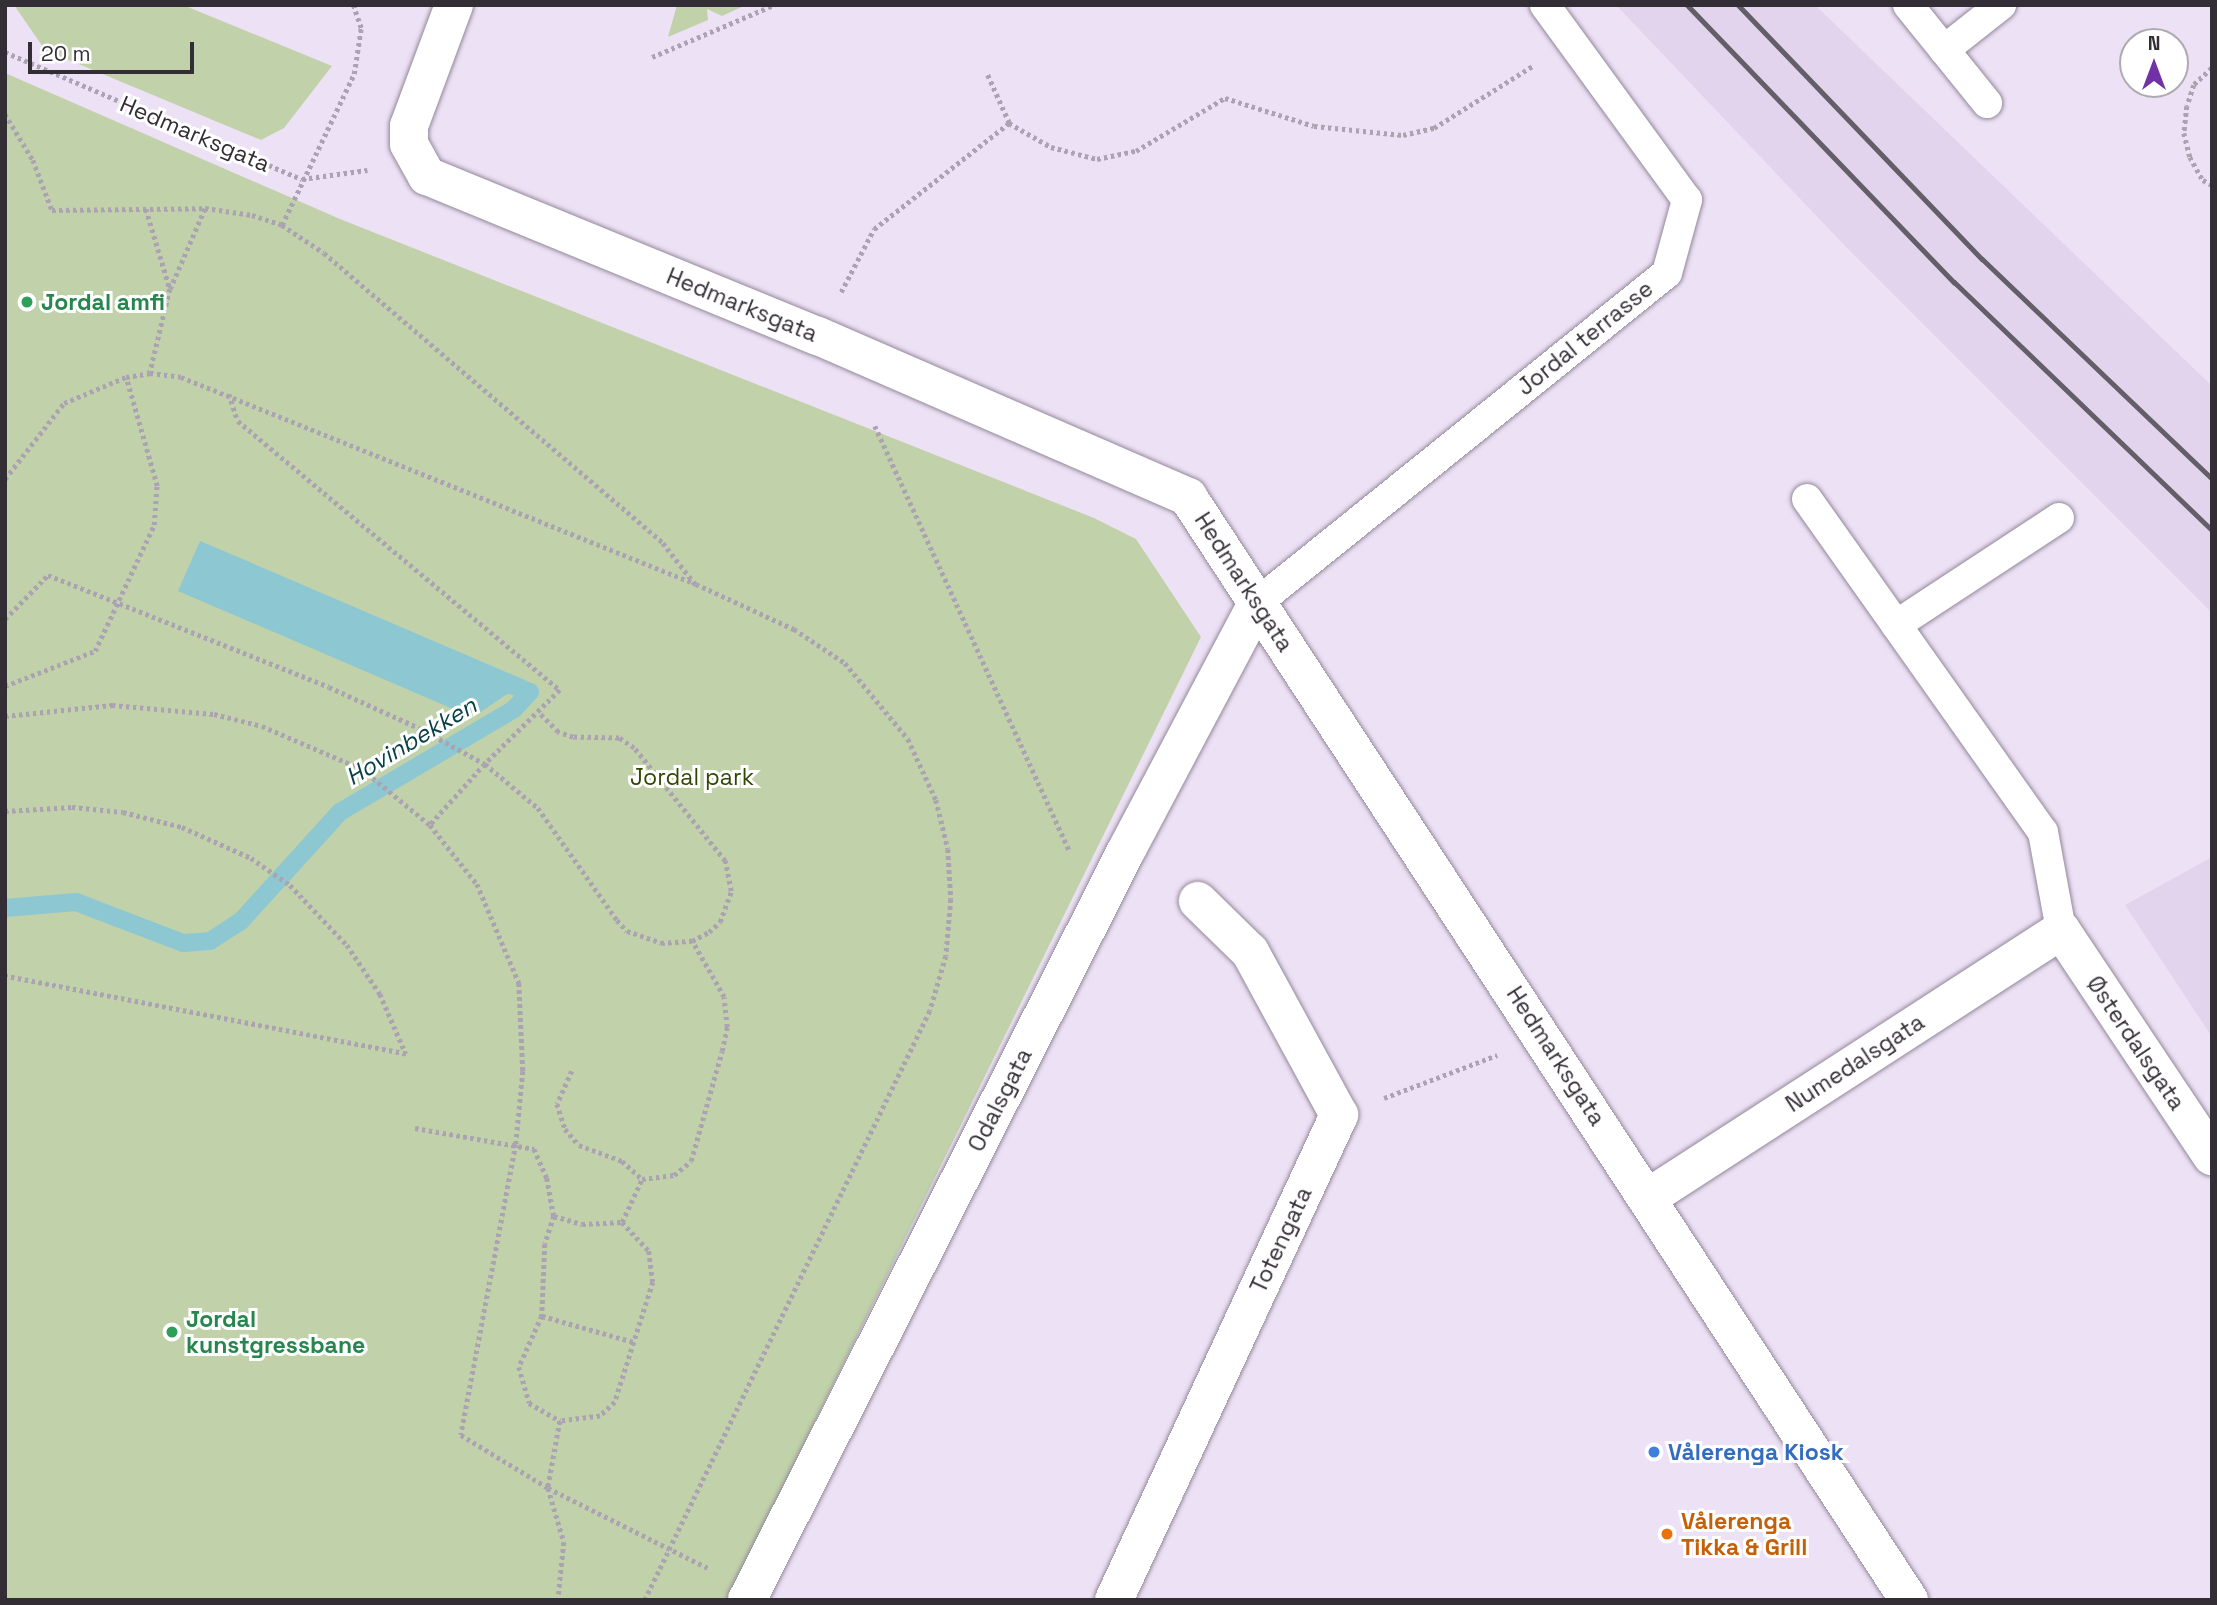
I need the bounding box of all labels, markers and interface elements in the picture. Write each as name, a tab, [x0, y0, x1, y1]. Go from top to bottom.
scale bar	[32, 28, 198, 72]
north arrow	[2119, 28, 2189, 98]
text: N	[2148, 31, 2160, 56]
text: 20 m	[41, 40, 91, 67]
street label: Hedmarksgata	[116, 90, 274, 178]
street label: Hedmarksgata	[662, 262, 822, 348]
street label: Jordal terrasse	[1511, 275, 1659, 401]
place label: Jordal amfi	[41, 288, 165, 316]
marker: Jordal amfi	[19, 294, 35, 310]
street label: Hedmarksgata	[1189, 507, 1299, 657]
water label: Hovinbekken	[340, 691, 482, 791]
park label: Jordal park	[630, 763, 754, 791]
street label: Østerdalsgata	[2081, 971, 2191, 1115]
street label: Hedmarksgata	[1501, 981, 1611, 1131]
street label: Numedalsgata	[1781, 1008, 1929, 1118]
street label: Odalsgata	[962, 1044, 1038, 1156]
street label: Totengata	[1244, 1183, 1318, 1297]
place label: Jordal kunstgressbane	[186, 1305, 365, 1359]
marker: Jordal kunstgressbane	[164, 1324, 180, 1340]
place label: Vålerenga Kiosk	[1668, 1438, 1844, 1466]
marker: Vålerenga Kiosk	[1646, 1444, 1662, 1460]
place label: Vålerenga Tikka & Grill	[1681, 1507, 1807, 1561]
marker: Vålerenga Tikka & Grill	[1659, 1526, 1675, 1542]

